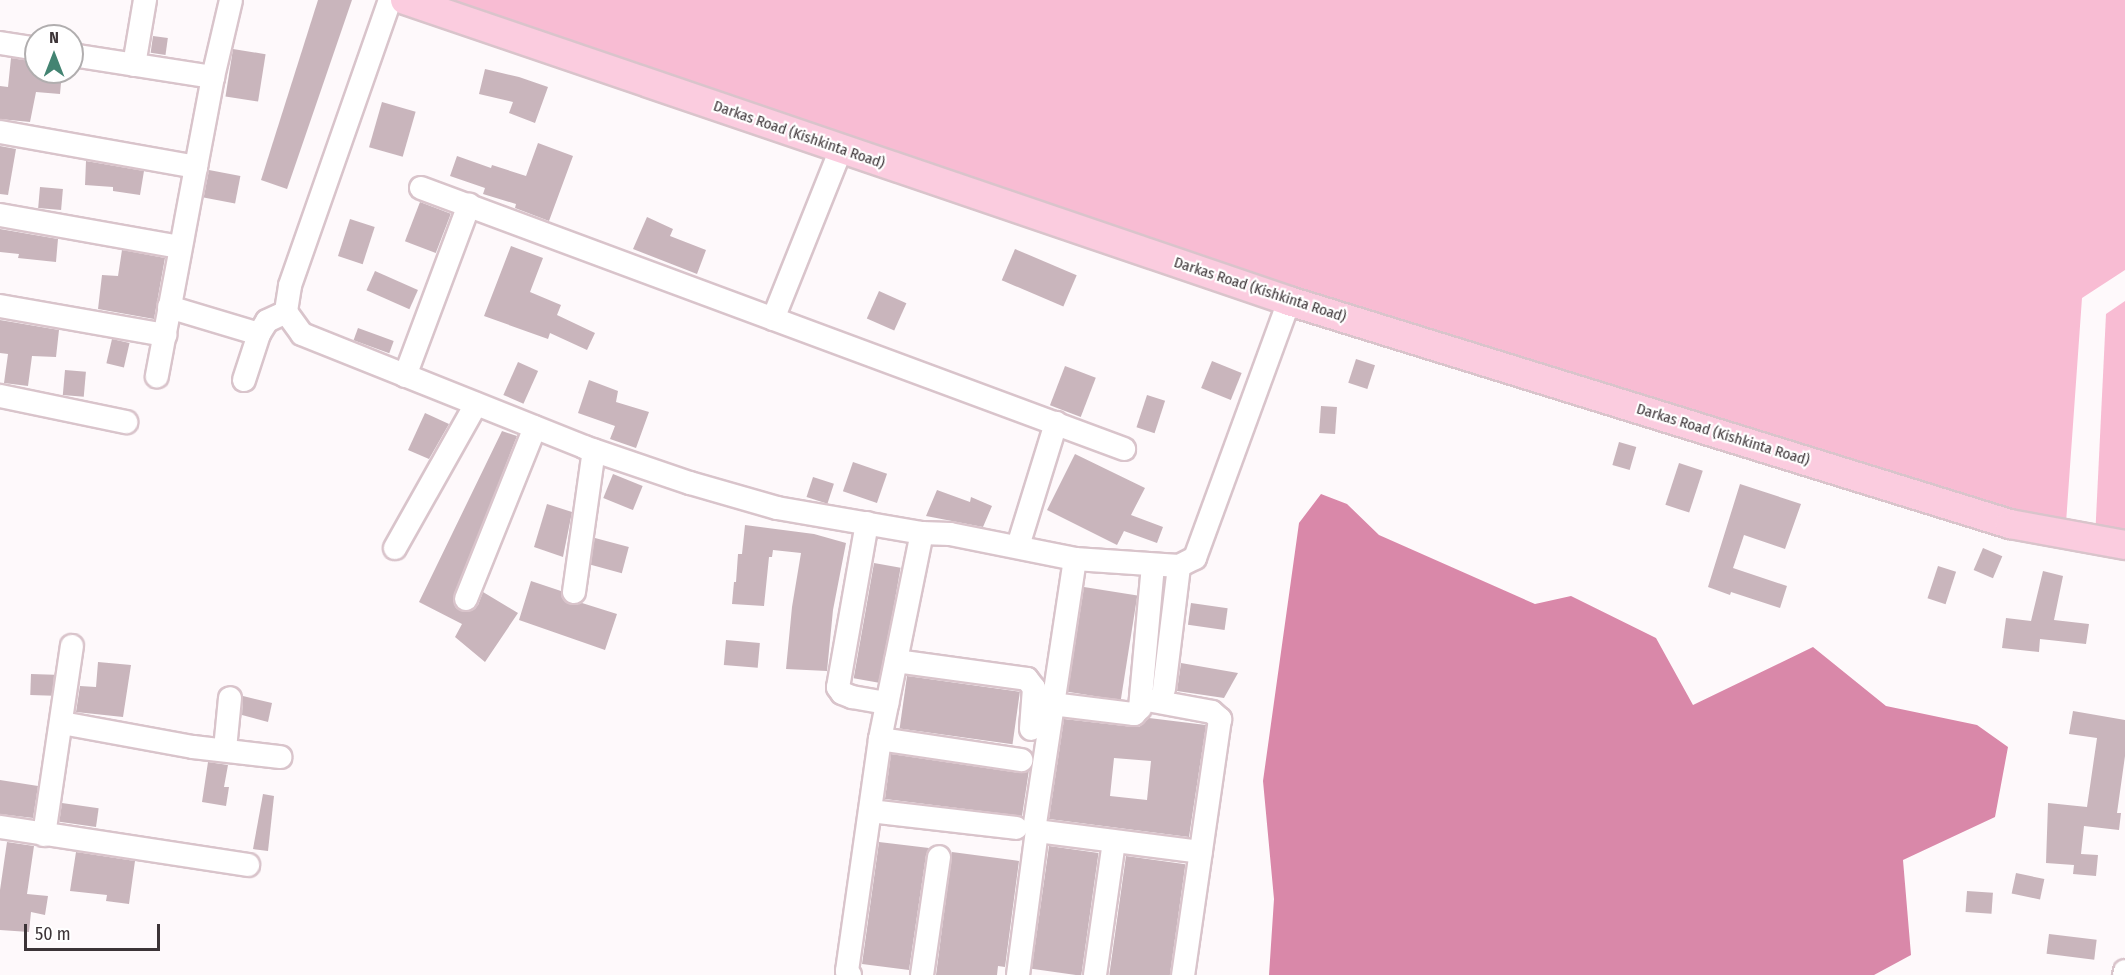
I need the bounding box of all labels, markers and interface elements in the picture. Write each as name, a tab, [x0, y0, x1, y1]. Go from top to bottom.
north arrow	[24, 24, 84, 84]
text: N	[49, 28, 59, 47]
street label: Darkas Road (Kishkinta Road)	[711, 97, 887, 173]
street label: Darkas Road (Kishkinta Road)	[1172, 254, 1348, 326]
street label: Darkas Road (Kishkinta Road)	[1634, 400, 1812, 470]
scale bar	[27, 912, 164, 950]
text: 50 m	[35, 923, 71, 945]

